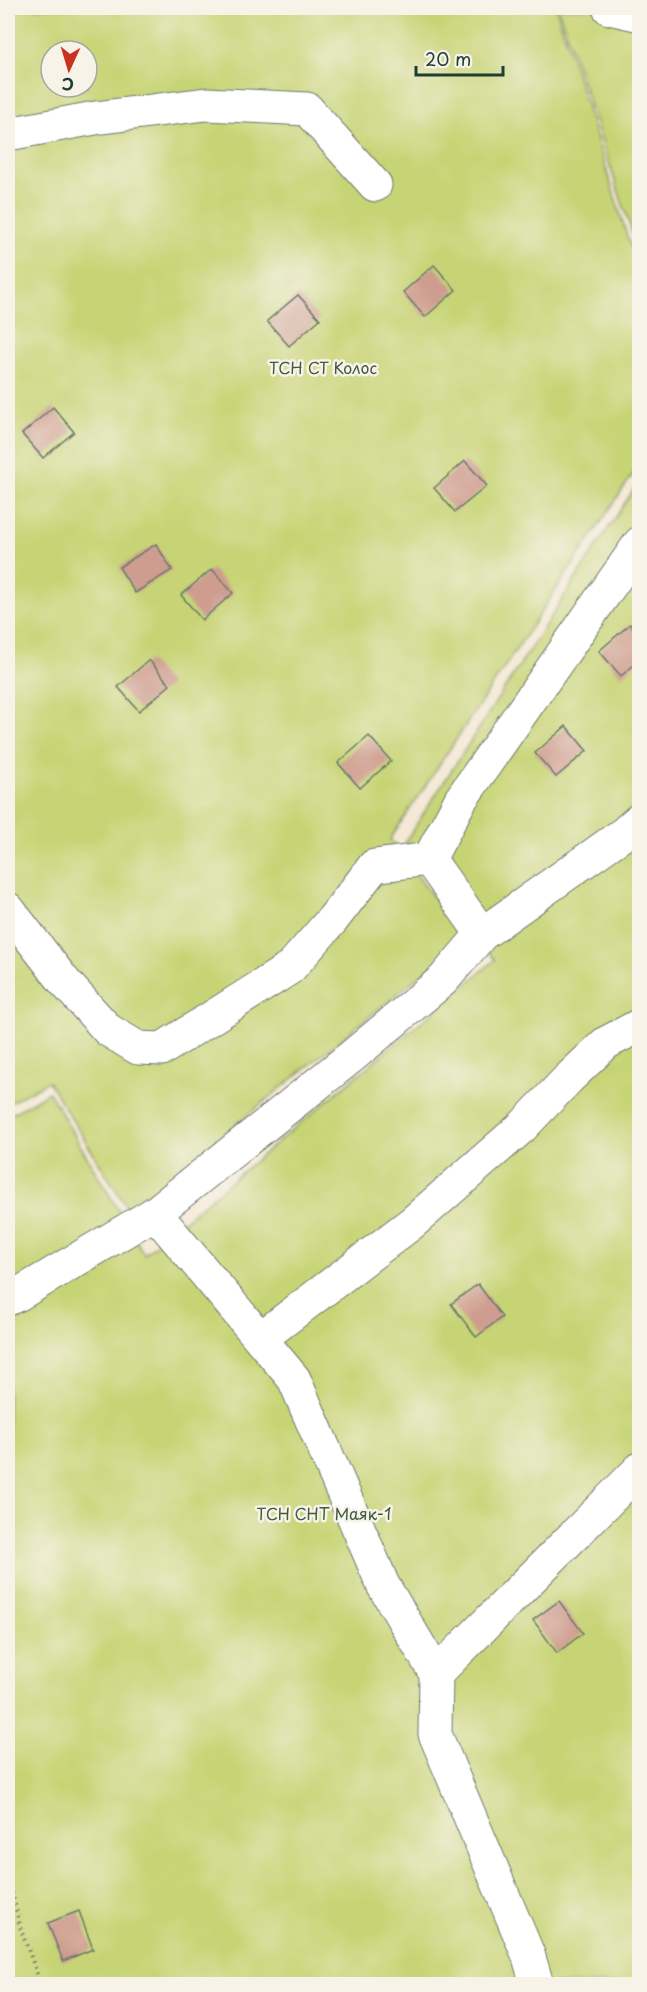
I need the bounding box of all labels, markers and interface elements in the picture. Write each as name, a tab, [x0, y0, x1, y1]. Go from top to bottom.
north arrow	[39, 39, 99, 99]
scale bar	[416, 39, 503, 77]
text: 20 m	[425, 45, 471, 72]
text: С	[61, 73, 75, 97]
park label: ТСН СТ Колос	[269, 355, 377, 379]
park label: ТСН СНТ Маяк-1	[257, 1501, 391, 1525]

